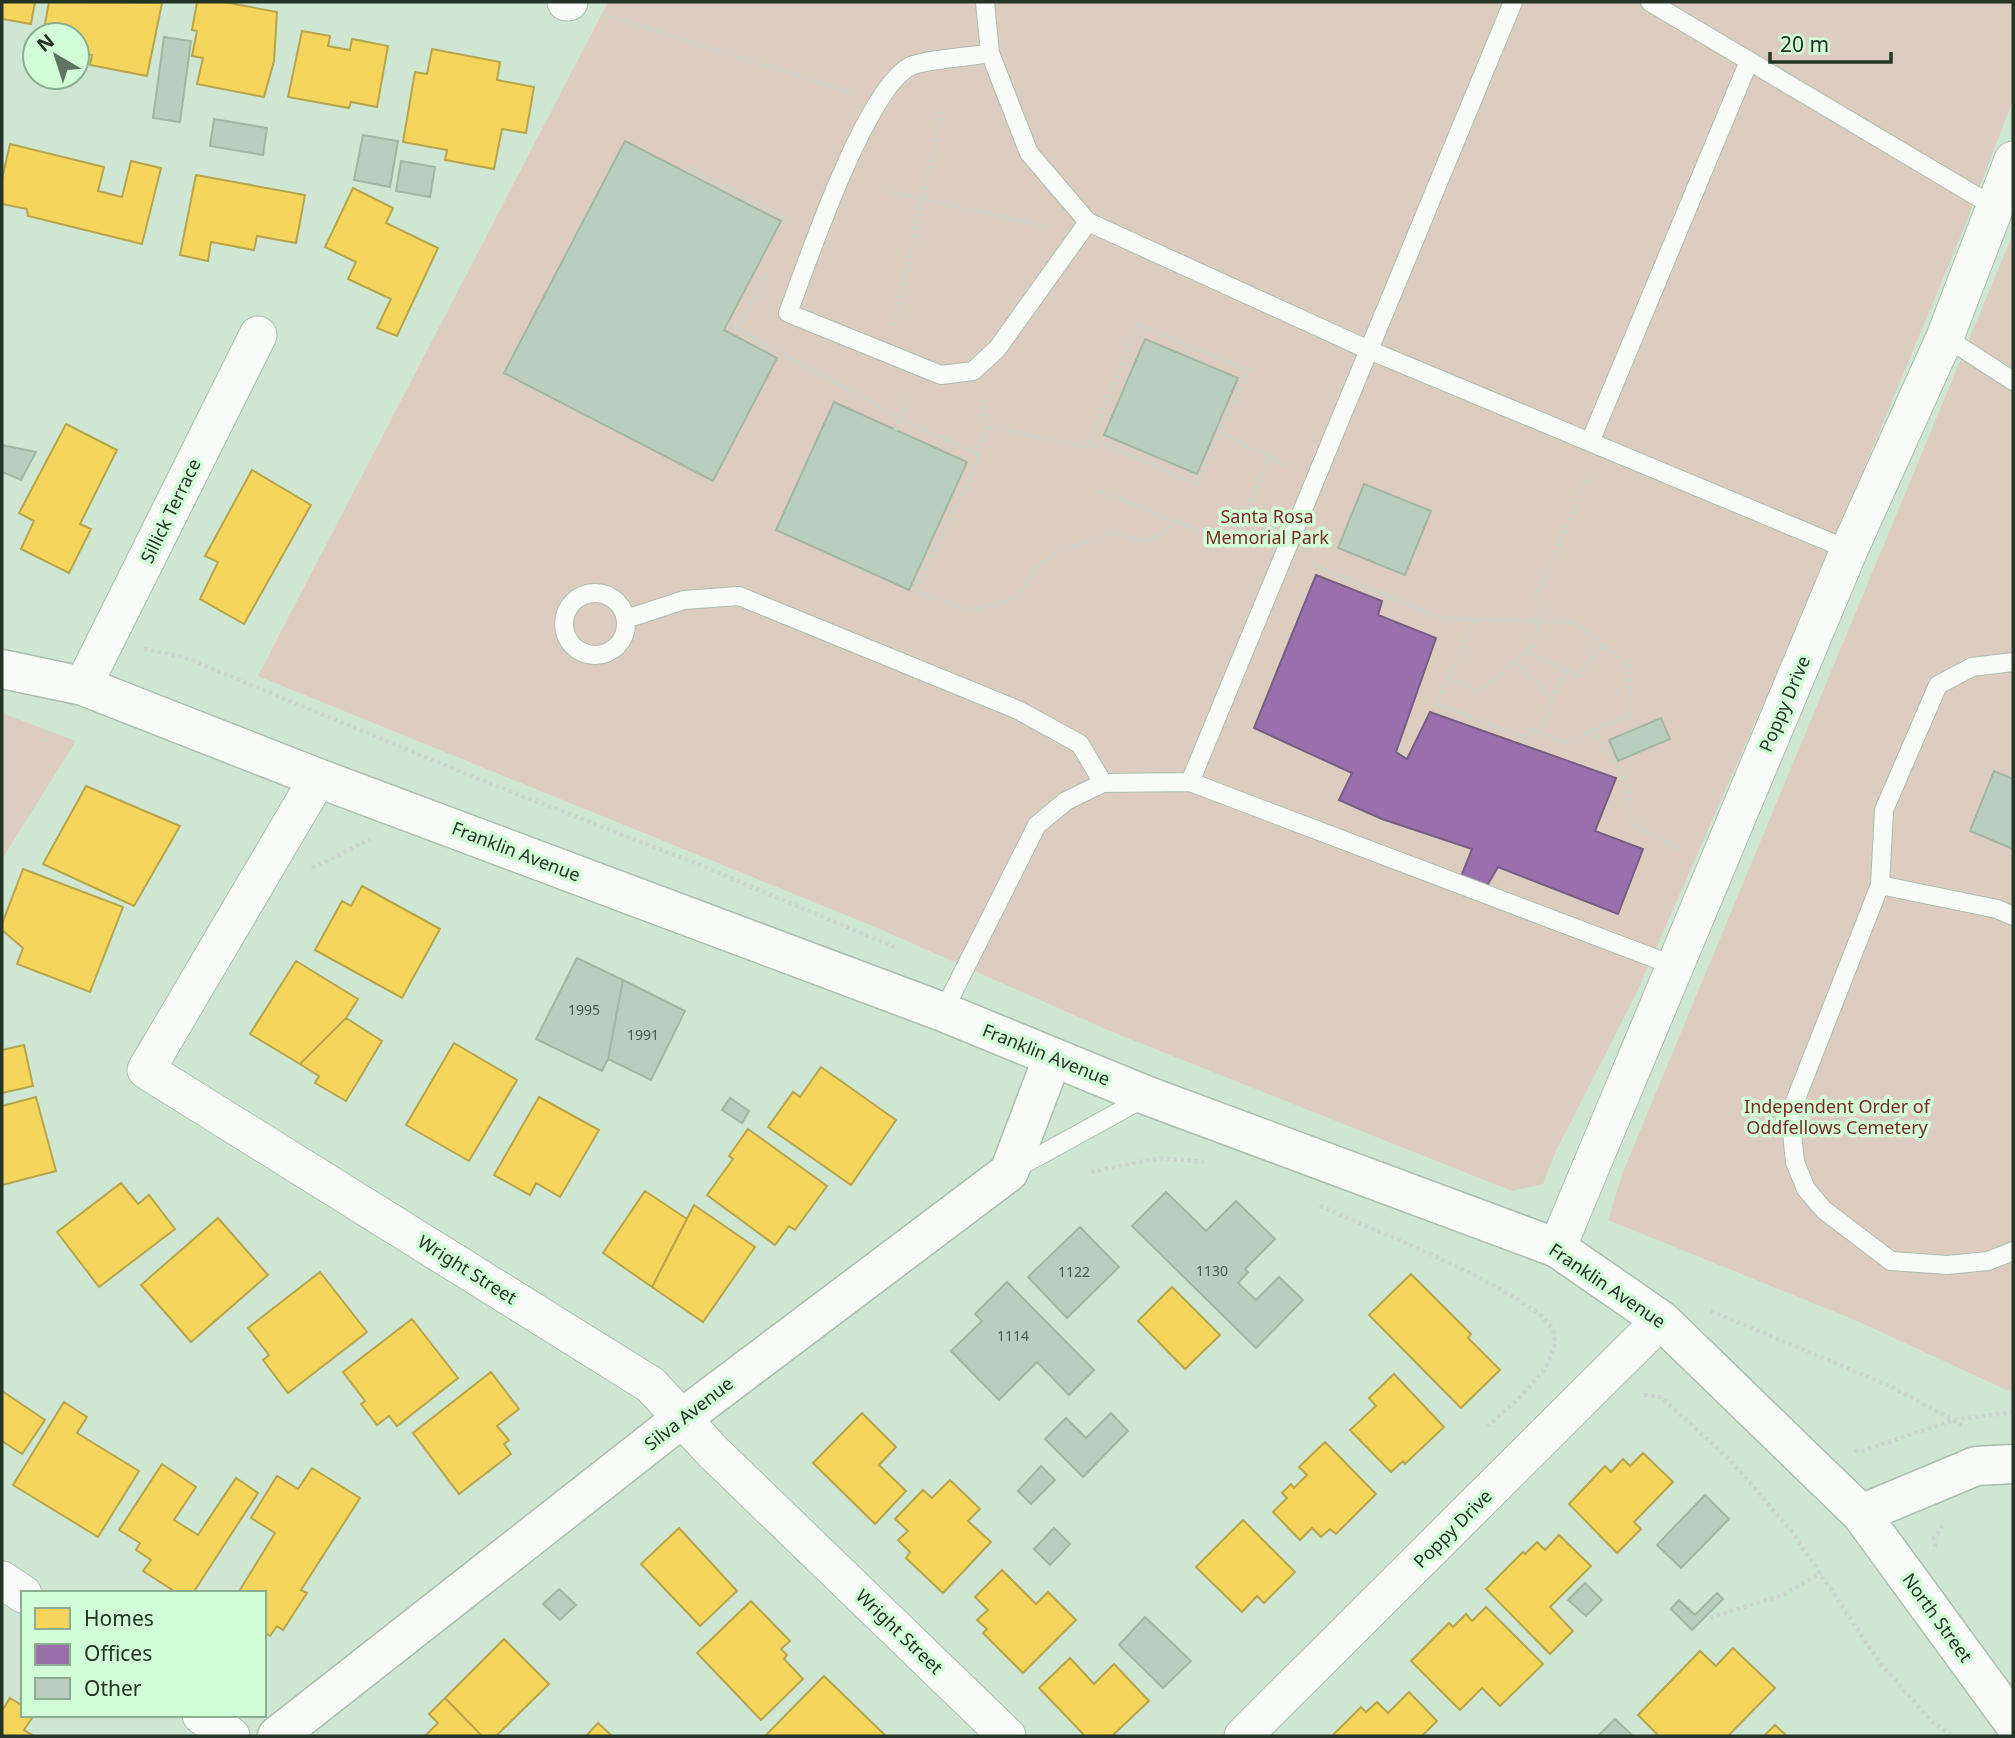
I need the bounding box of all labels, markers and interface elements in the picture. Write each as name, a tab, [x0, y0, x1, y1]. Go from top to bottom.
north arrow	[21, 21, 91, 91]
scale bar	[1770, 21, 1891, 65]
text: N	[31, 28, 59, 58]
text: 20 m	[1780, 30, 1829, 58]
street label: Sillick Terrace	[134, 454, 206, 567]
park label: Santa Rosa Memorial Park	[1205, 504, 1329, 549]
street label: Poppy Drive	[1753, 652, 1815, 755]
street label: Franklin Avenue	[449, 816, 584, 887]
house number: 1995	[568, 1000, 600, 1019]
street label: Franklin Avenue	[979, 1018, 1114, 1091]
house number: 1991	[627, 1025, 659, 1044]
park label: Independent Order of Oddfellows Cemetery	[1744, 1094, 1931, 1139]
street label: Wright Street	[414, 1229, 522, 1309]
street label: Franklin Avenue	[1545, 1237, 1670, 1333]
house number: 1130	[1196, 1261, 1228, 1280]
house number: 1122	[1058, 1262, 1090, 1281]
house number: 1114	[997, 1326, 1029, 1345]
street label: Silva Avenue	[639, 1371, 738, 1455]
street label: Poppy Drive	[1408, 1484, 1497, 1573]
street label: North Street	[1897, 1568, 1979, 1667]
street label: Wright Street	[851, 1584, 949, 1679]
legend	[21, 1591, 266, 1717]
text: Homes	[84, 1604, 154, 1632]
text: Offices	[84, 1639, 152, 1667]
text: Other	[84, 1674, 142, 1702]

